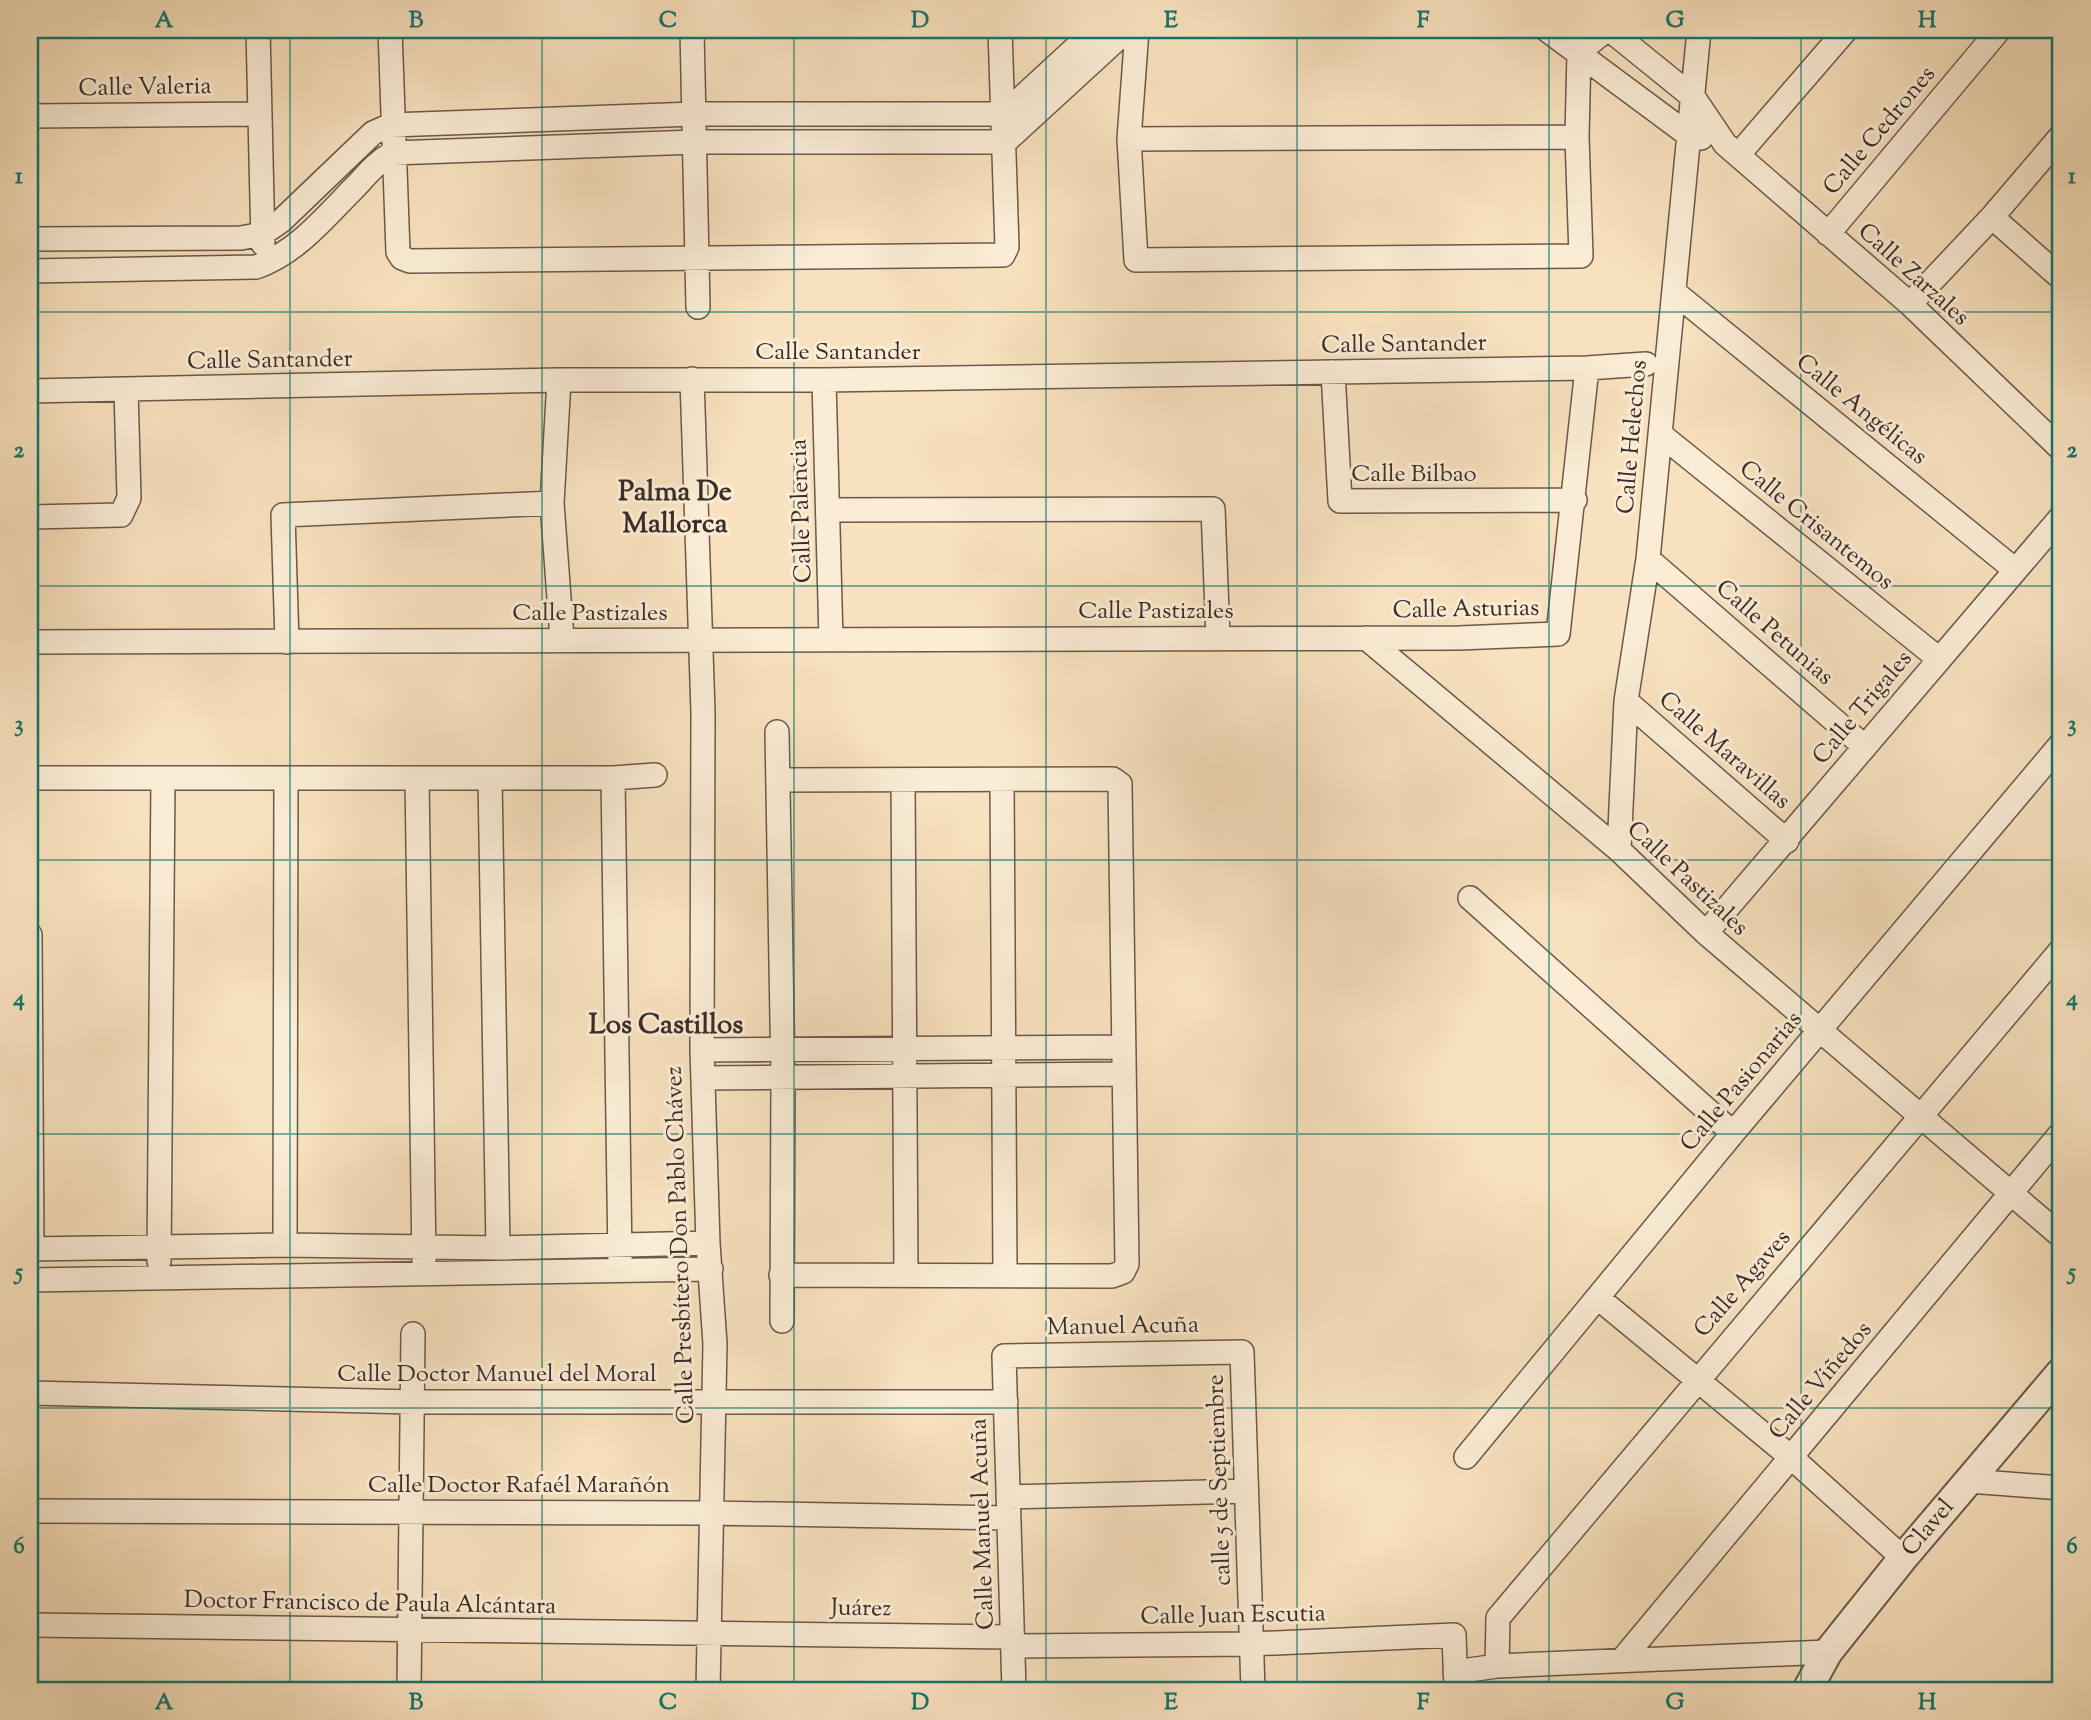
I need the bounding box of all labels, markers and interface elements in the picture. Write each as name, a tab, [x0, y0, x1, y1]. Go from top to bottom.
text: A	[155, 5, 174, 38]
text: B	[409, 5, 424, 38]
text: C	[659, 5, 677, 38]
text: D	[911, 5, 929, 38]
text: E	[1164, 5, 1178, 38]
text: F	[1417, 5, 1430, 38]
text: G	[1666, 5, 1685, 38]
text: H	[1918, 5, 1937, 38]
street label: Calle Cedrones	[1816, 59, 1944, 203]
street label: Calle Valeria	[78, 70, 212, 106]
text: 1	[15, 161, 23, 194]
text: 1	[2068, 161, 2076, 194]
street label: Calle Zarzales	[1850, 216, 1976, 334]
street label: Calle Santander	[1321, 327, 1487, 363]
street label: Calle Santander	[755, 336, 921, 370]
street label: Calle Santander	[187, 343, 353, 379]
street label: Calle Angélicas	[1788, 346, 1934, 474]
street label: Calle Helechos	[1609, 359, 1657, 515]
text: 2	[14, 435, 25, 468]
text: 2	[2067, 435, 2078, 468]
street label: Calle Palencia	[782, 438, 822, 584]
street label: Calle Crisantemos	[1731, 453, 1901, 599]
street label: Calle Bilbao	[1351, 458, 1477, 492]
district label: Palma De Mallorca	[618, 473, 732, 545]
street label: Calle Petunias	[1708, 572, 1840, 694]
street label: Calle Asturias	[1392, 592, 1540, 628]
street label: Calle Pastizales	[1078, 595, 1234, 629]
street label: Calle Pastizales	[512, 597, 668, 631]
street label: Calle Trigales	[1805, 644, 1921, 772]
street label: Calle Maravillas	[1650, 684, 1798, 818]
text: 3	[14, 709, 24, 742]
text: 3	[2067, 709, 2077, 742]
street label: Calle Pastizales	[1619, 814, 1755, 944]
text: 4	[12, 983, 25, 1016]
text: 4	[2065, 983, 2078, 1016]
street label: Calle Pasionarias	[1673, 1004, 1811, 1160]
district label: Los Castillos	[589, 1006, 743, 1046]
street label: Calle Presbítero Don Pablo Chávez	[658, 1066, 704, 1424]
street label: Calle Agaves	[1686, 1222, 1800, 1346]
text: 5	[13, 1257, 23, 1290]
text: 5	[2066, 1257, 2076, 1290]
street label: Manuel Acuña	[1047, 1309, 1199, 1345]
street label: Calle Viñedos	[1761, 1314, 1881, 1448]
street label: Calle Doctor Manuel del Moral	[337, 1358, 657, 1392]
street label: calle 5 de Septiembre	[1199, 1374, 1241, 1586]
street label: Calle Manuel Acuña	[962, 1418, 1004, 1630]
street label: Calle Doctor Rafaél Marañón	[368, 1469, 670, 1503]
street label: Clavel	[1894, 1491, 1963, 1564]
text: 6	[13, 1531, 25, 1564]
text: 6	[2066, 1531, 2078, 1564]
street label: Doctor Francisco de Paula Alcántara	[183, 1584, 557, 1624]
street label: Juárez	[828, 1591, 892, 1627]
street label: Calle Juan Escutia	[1140, 1597, 1326, 1635]
text: A	[155, 1687, 174, 1720]
text: B	[409, 1687, 424, 1720]
text: C	[659, 1687, 677, 1720]
text: D	[911, 1687, 929, 1720]
text: E	[1164, 1687, 1178, 1720]
text: F	[1417, 1687, 1430, 1720]
text: G	[1666, 1687, 1685, 1720]
text: H	[1918, 1687, 1937, 1720]

